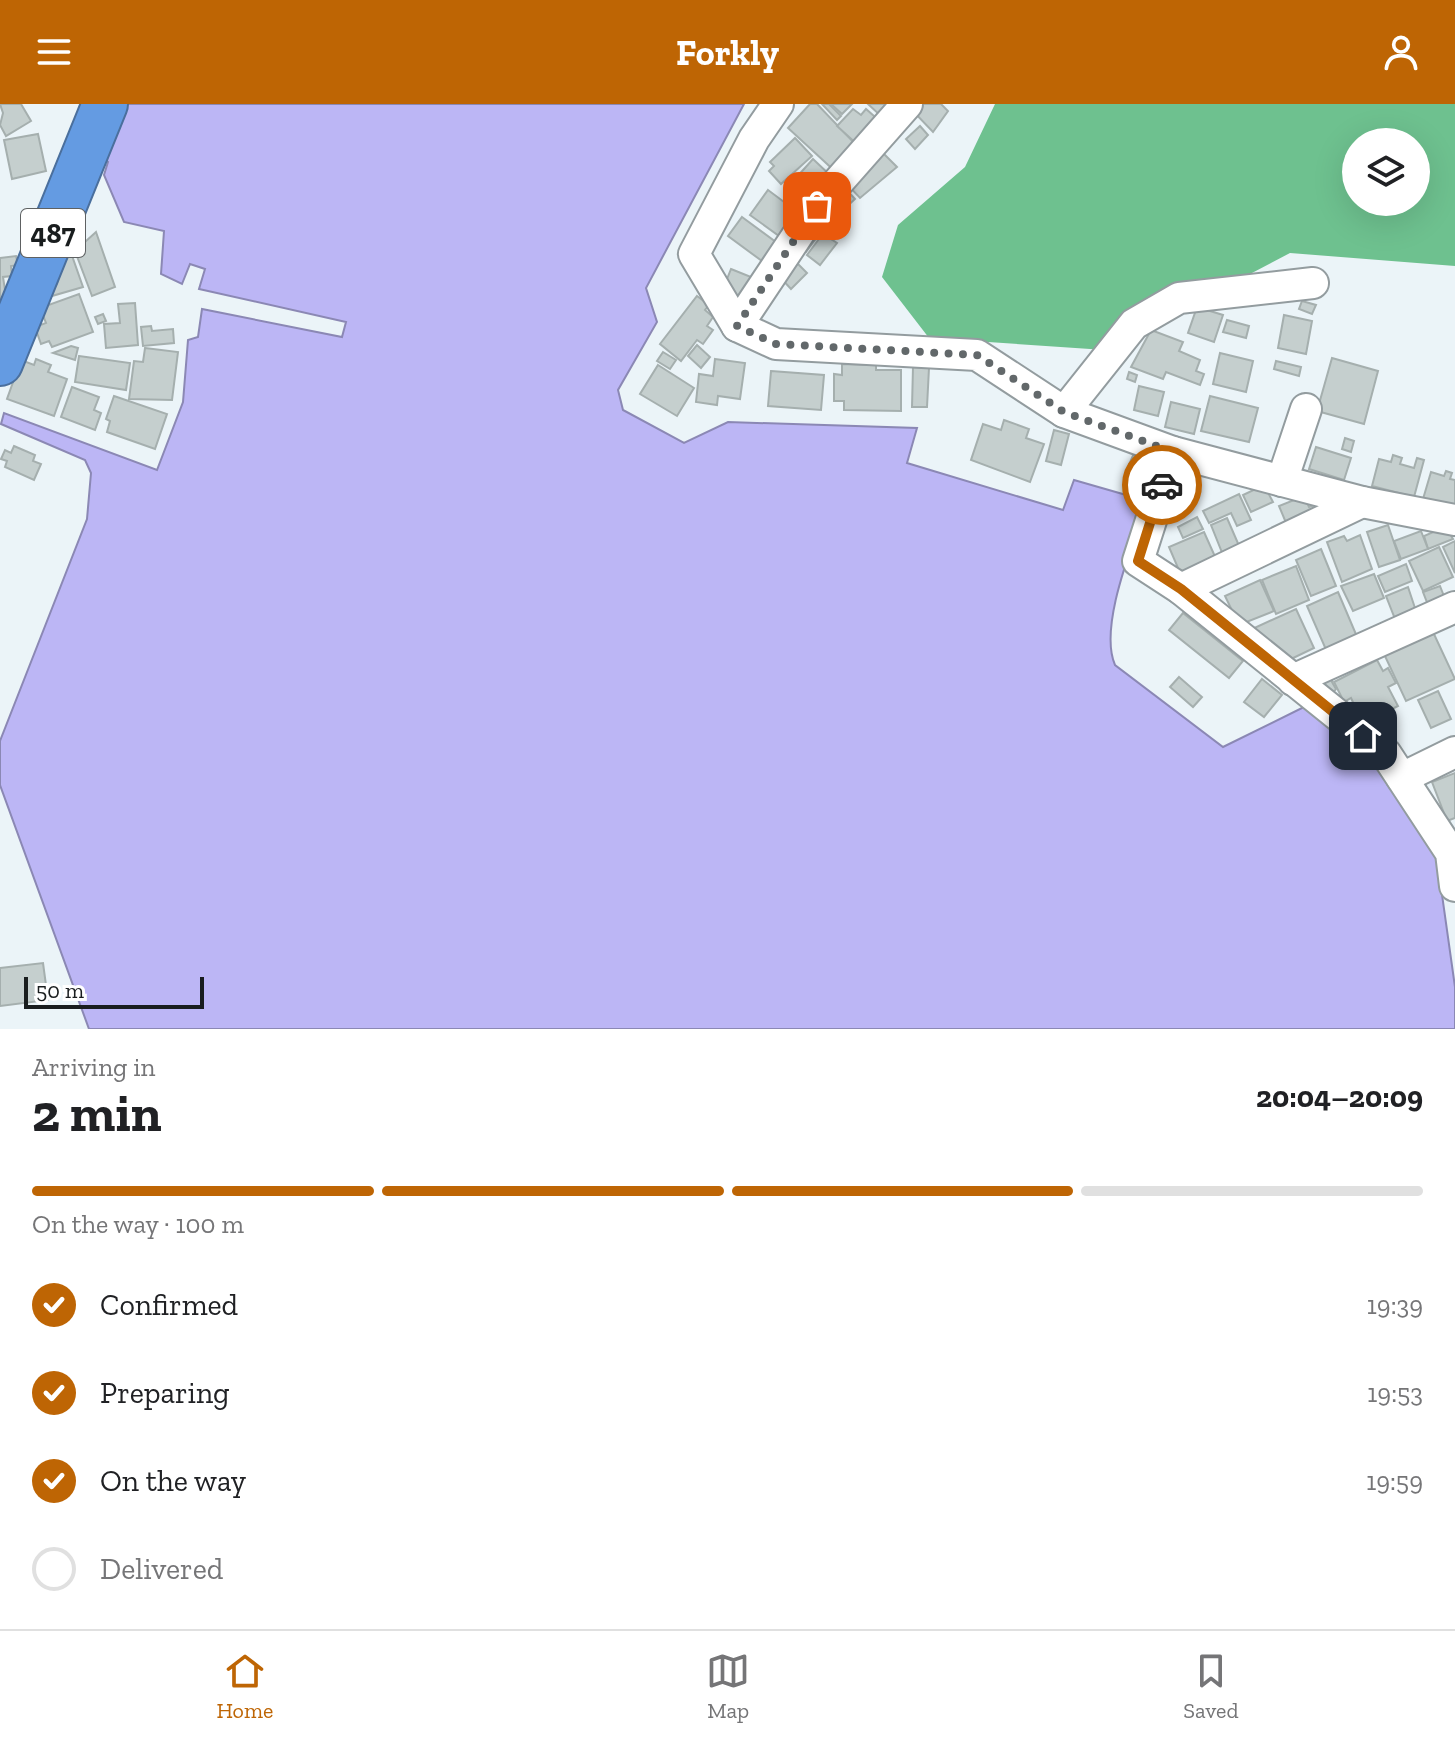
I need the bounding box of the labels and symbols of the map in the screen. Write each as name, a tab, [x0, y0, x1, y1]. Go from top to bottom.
pin	[783, 172, 851, 240]
road number: 487	[21, 209, 85, 257]
courier	[1122, 445, 1202, 525]
pin	[1329, 702, 1397, 770]
scale bar	[24, 973, 204, 1009]

